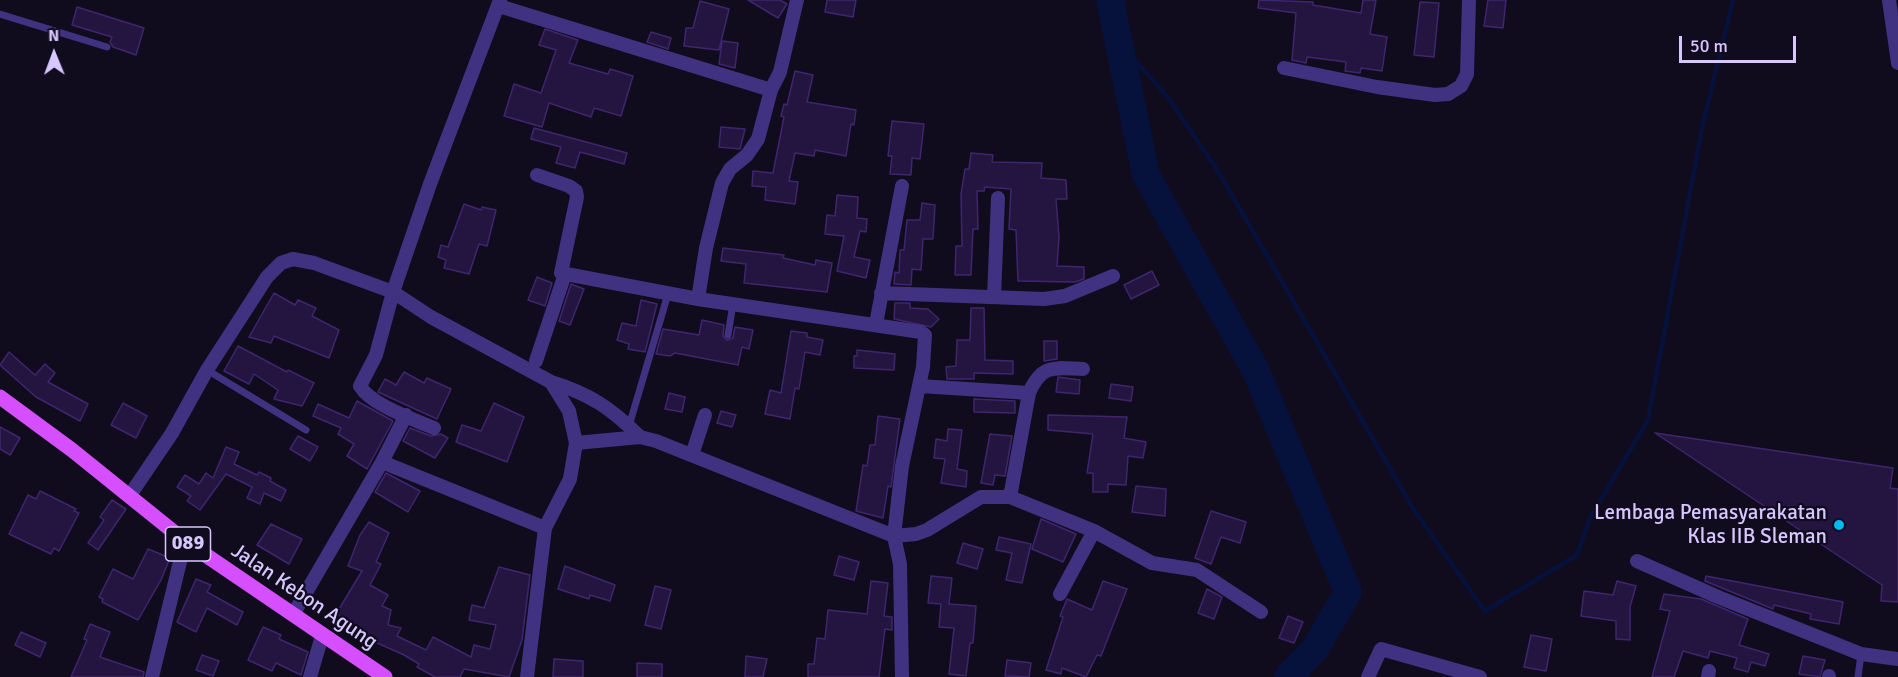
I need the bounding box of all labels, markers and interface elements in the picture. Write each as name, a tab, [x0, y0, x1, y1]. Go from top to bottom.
north arrow	[24, 24, 84, 84]
scale bar	[1682, 24, 1799, 62]
text: N	[48, 26, 59, 46]
text: 50 m	[1690, 35, 1728, 57]
place label: Lembaga Pemasyarakatan Klas IIB Sleman	[1594, 500, 1827, 550]
marker: Lembaga Pemasyarakatan Klas IIB Sleman	[1832, 518, 1846, 532]
road number: 089	[166, 527, 210, 561]
street label: Jalan Kebon Agung	[226, 539, 382, 655]

